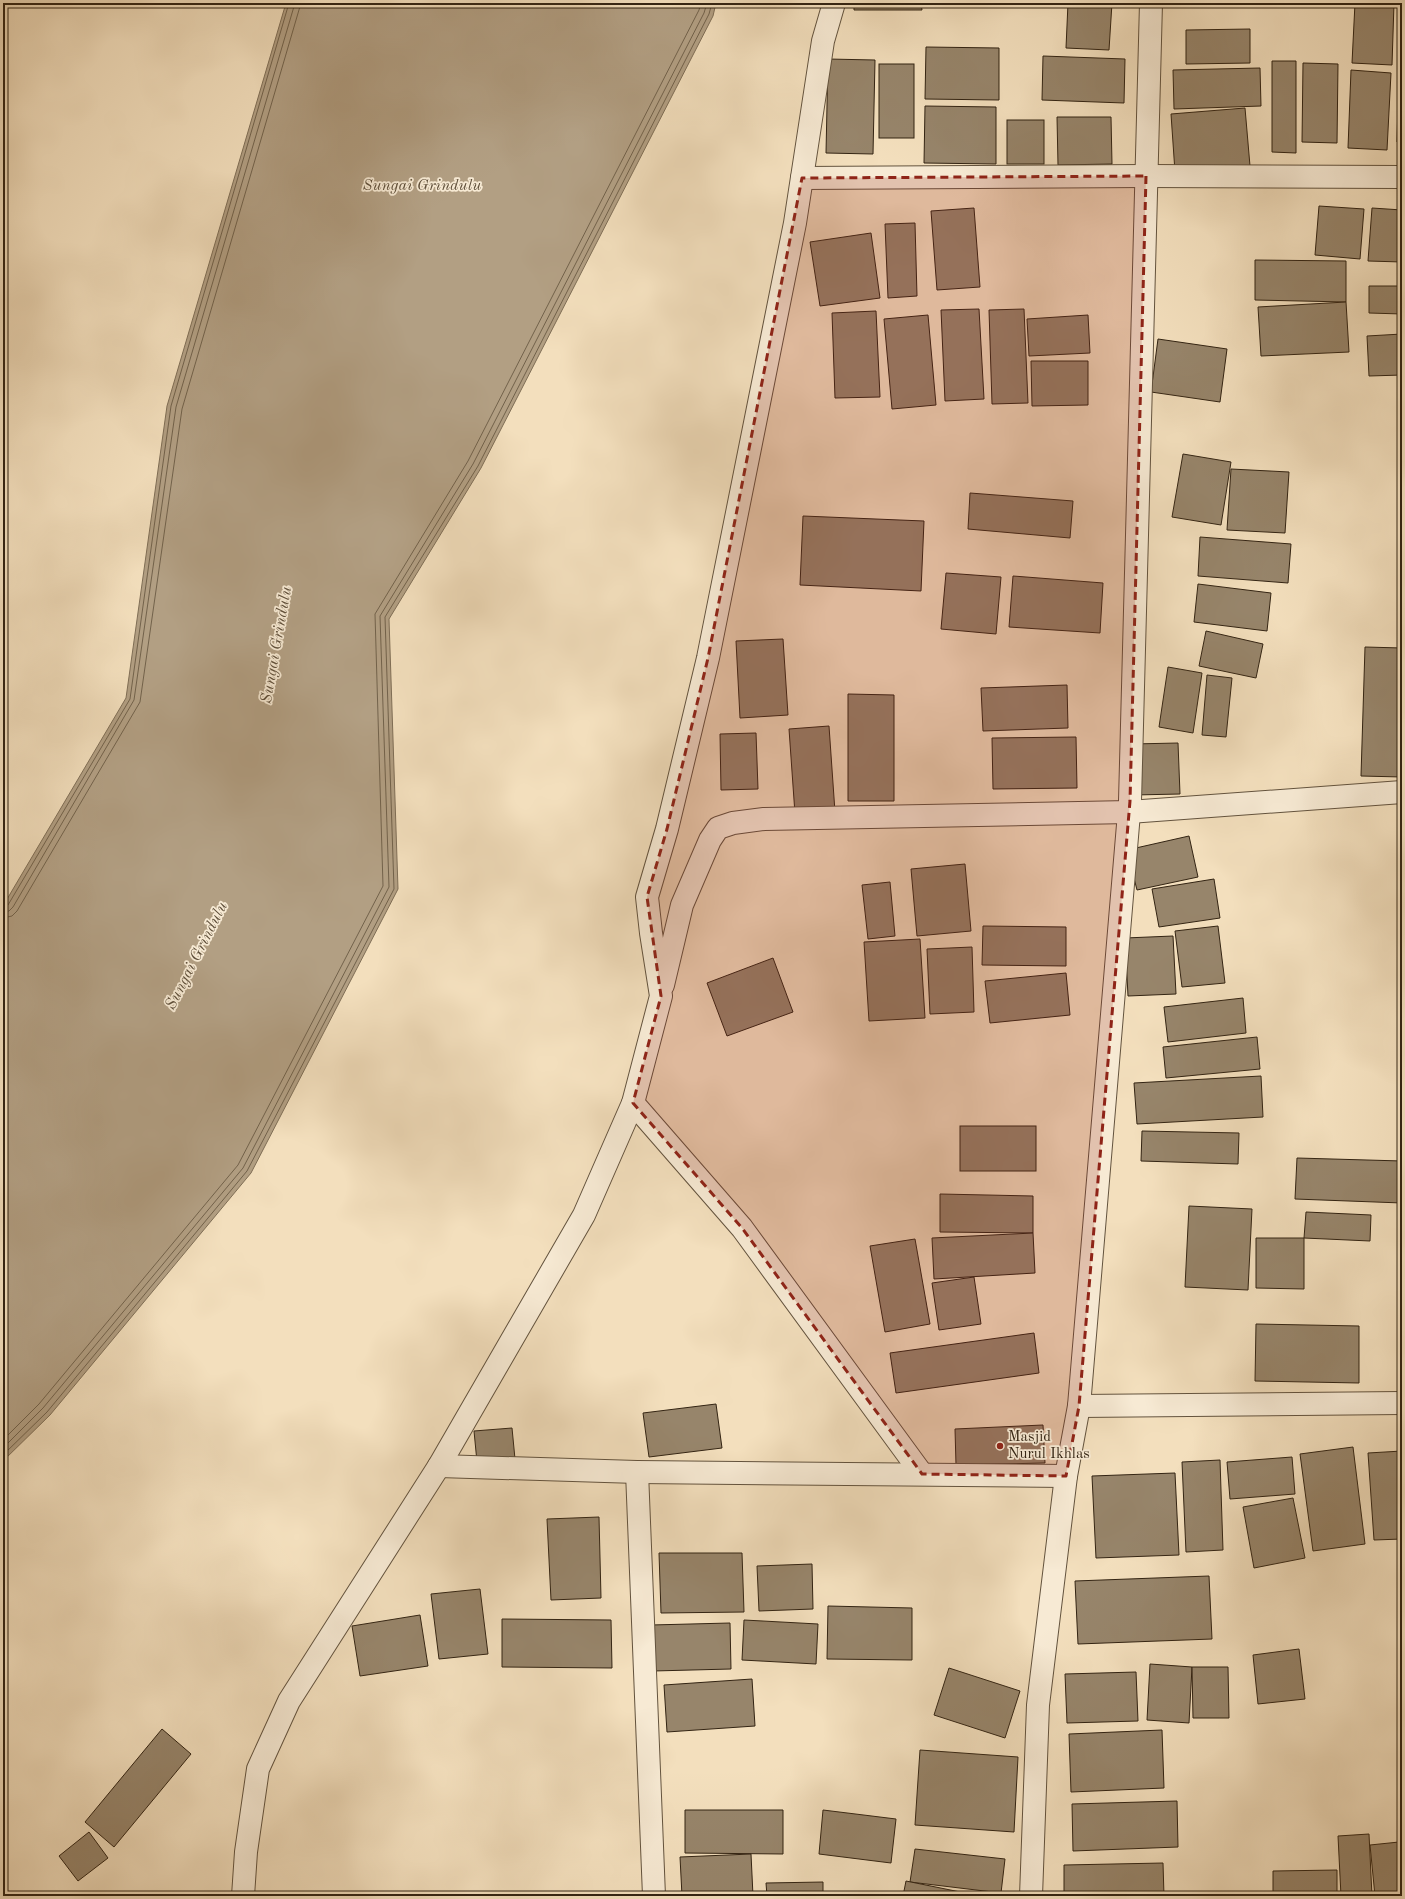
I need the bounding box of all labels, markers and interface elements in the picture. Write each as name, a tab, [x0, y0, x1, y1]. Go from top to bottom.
water label: Sungai Grindulu	[363, 178, 481, 194]
water label: Sungai Grindulu	[259, 585, 295, 705]
water label: Sungai Grindulu	[163, 899, 231, 1013]
place label: Masjid Nurul Ikhlas	[1008, 1430, 1090, 1462]
marker: Masjid Nurul Ikhlas	[995, 1441, 1005, 1451]

